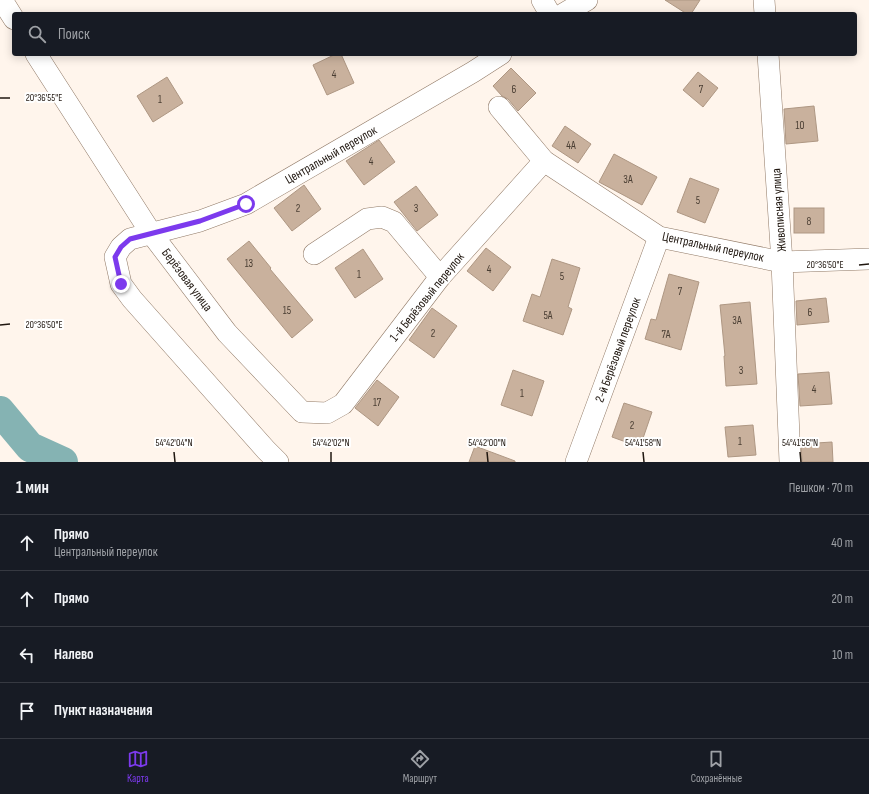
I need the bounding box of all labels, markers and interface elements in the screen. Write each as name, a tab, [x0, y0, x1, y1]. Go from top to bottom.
search box	[12, 12, 857, 56]
icon: search	[26, 23, 48, 45]
text: Поиск	[58, 25, 90, 44]
house number: 4	[332, 68, 337, 81]
house number: 6	[512, 83, 517, 96]
house number: 7	[699, 83, 704, 96]
text: 20°36'55"E	[26, 92, 62, 104]
house number: 1	[158, 93, 162, 106]
house number: 10	[796, 119, 804, 132]
street label: Центральный переулок	[282, 122, 380, 188]
house number: 4А	[566, 139, 576, 152]
house number: 4	[369, 155, 374, 168]
street label: Живописная улица	[768, 168, 790, 252]
house number: 3А	[623, 173, 633, 186]
house number: 5	[696, 194, 700, 207]
route start	[237, 195, 255, 213]
house number: 2	[296, 202, 301, 215]
house number: 3	[414, 202, 419, 215]
house number: 8	[807, 215, 812, 228]
street label: Центральный переулок	[661, 228, 765, 266]
street label: Берёзовая улица	[158, 245, 216, 315]
street label: 1-й Берёзовый переулок	[386, 249, 468, 345]
house number: 13	[245, 257, 254, 270]
text: 20°36'50"E	[806, 259, 844, 271]
house number: 4	[487, 263, 492, 276]
house number: 1	[357, 268, 361, 281]
house number: 5	[560, 270, 564, 283]
route end	[112, 275, 130, 293]
house number: 7	[678, 285, 683, 298]
street label: 2-й Берёзовый переулок	[592, 295, 644, 405]
house number: 15	[283, 304, 291, 317]
house number: 6	[808, 306, 813, 319]
house number: 5А	[543, 309, 553, 322]
house number: 3А	[732, 314, 742, 327]
text: 20°36'50"E	[25, 319, 63, 331]
house number: 2	[431, 327, 436, 340]
house number: 7А	[662, 328, 671, 341]
house number: 3	[739, 364, 744, 377]
house number: 4	[812, 383, 817, 396]
house number: 1	[520, 387, 524, 400]
house number: 17	[373, 396, 382, 409]
house number: 2	[630, 419, 635, 432]
house number: 1	[738, 435, 742, 448]
text: 54°42'04"N	[155, 437, 193, 449]
text: 54°42'02"N	[312, 437, 350, 449]
text: 54°42'00"N	[468, 437, 506, 449]
text: 54°41'58"N	[625, 437, 661, 449]
text: 54°41'56"N	[782, 437, 818, 449]
text: 1 мин	[16, 478, 49, 498]
text: Пешком · 70 m	[789, 480, 853, 496]
text: Прямо	[54, 525, 89, 544]
icon: ahead	[16, 532, 38, 554]
text: 40 m	[831, 535, 853, 551]
text: Центральный переулок	[54, 544, 158, 560]
icon: ahead	[16, 588, 38, 610]
text: Прямо	[54, 589, 89, 608]
text: 20 m	[831, 591, 853, 607]
icon: left	[16, 644, 38, 666]
text: Налево	[54, 645, 94, 664]
text: 10 m	[832, 647, 853, 663]
icon: arrive	[16, 700, 38, 722]
text: Пункт назначения	[54, 701, 152, 720]
tab: Карта	[127, 748, 149, 785]
tab: Маршрут	[403, 748, 437, 785]
tab: Сохранённые	[691, 748, 742, 785]

